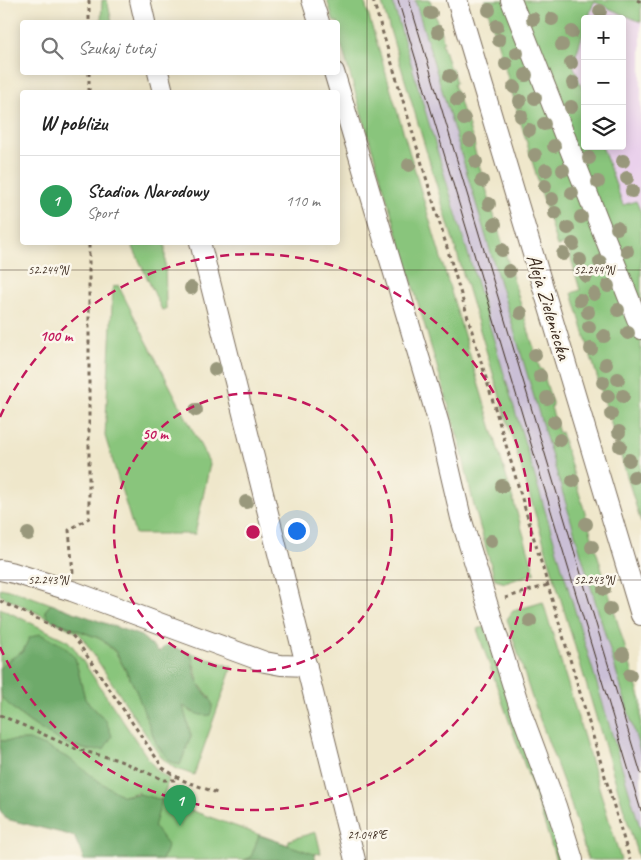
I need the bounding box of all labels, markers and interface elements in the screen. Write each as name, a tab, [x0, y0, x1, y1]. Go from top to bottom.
map controls	[581, 15, 626, 150]
button: +	[581, 15, 626, 60]
search box	[20, 20, 340, 75]
icon: search	[38, 34, 66, 62]
text: Szukaj tutaj	[78, 36, 155, 60]
button: −	[581, 60, 626, 105]
button: layers	[581, 105, 626, 150]
text: W pobliżu	[40, 110, 107, 136]
text: Stadion Narodowy	[87, 179, 208, 203]
text: 1	[52, 191, 60, 211]
text: 110 m	[286, 191, 320, 211]
text: Sport	[87, 203, 118, 223]
street label: Aleja Zieleniecka	[521, 251, 577, 365]
text: 52.244°N	[28, 262, 70, 278]
text: 52.244°N	[574, 262, 616, 278]
text: 100 m	[40, 327, 74, 346]
text: 50 m	[142, 425, 169, 444]
your location	[284, 518, 310, 544]
centre of rings	[244, 523, 262, 541]
text: 52.243°N	[28, 572, 70, 588]
text: 52.243°N	[574, 572, 616, 588]
pin: 1	[164, 785, 196, 826]
text: 21.048°E	[347, 827, 388, 843]

